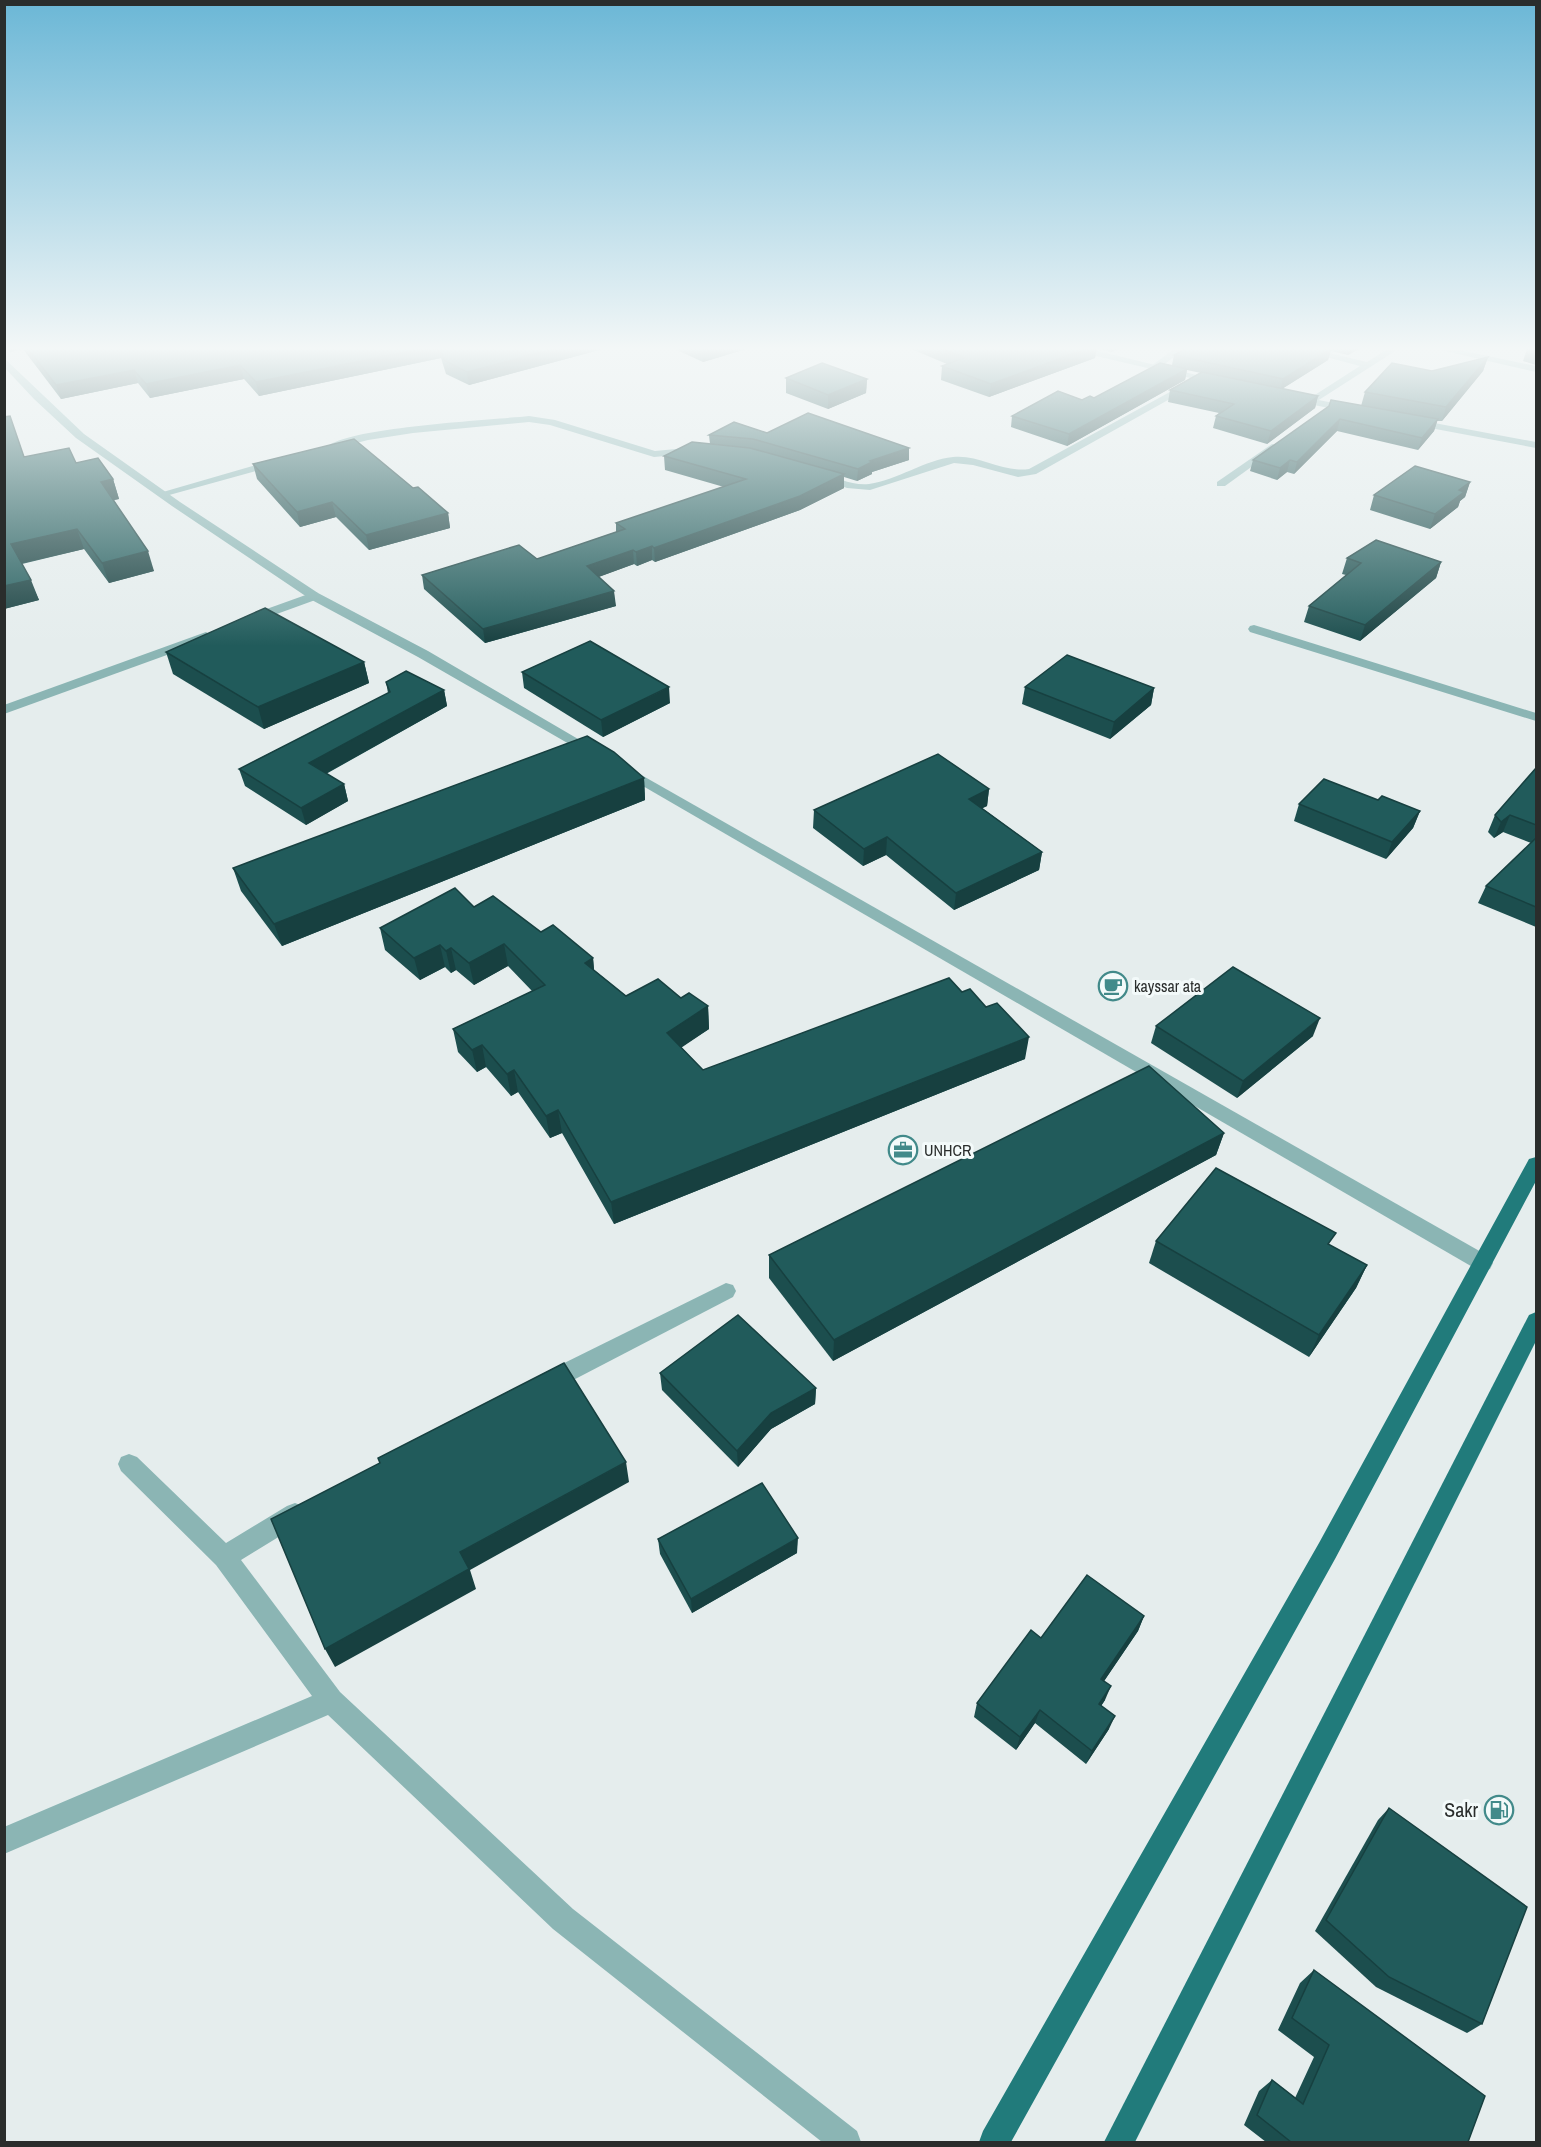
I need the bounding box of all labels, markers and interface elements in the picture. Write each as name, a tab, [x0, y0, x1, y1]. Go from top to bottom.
cafe icon: kayssar ata	[1097, 970, 1129, 1002]
place label: kayssar ata	[1134, 975, 1202, 997]
office icon: UNHCR	[887, 1134, 919, 1166]
place label: UNHCR	[924, 1139, 972, 1161]
fuel station icon: Sakr	[1483, 1794, 1515, 1826]
place label: Sakr	[1444, 1796, 1479, 1823]

